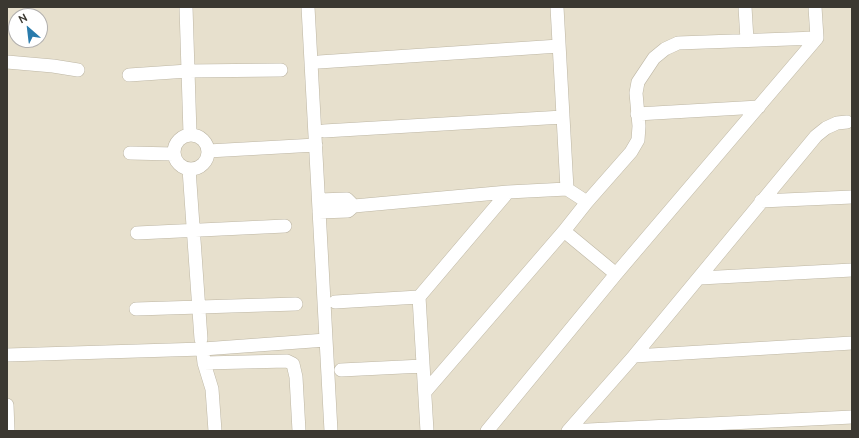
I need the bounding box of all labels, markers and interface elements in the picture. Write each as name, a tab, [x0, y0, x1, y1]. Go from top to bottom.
north arrow	[8, 8, 48, 48]
text: N	[16, 11, 29, 26]

